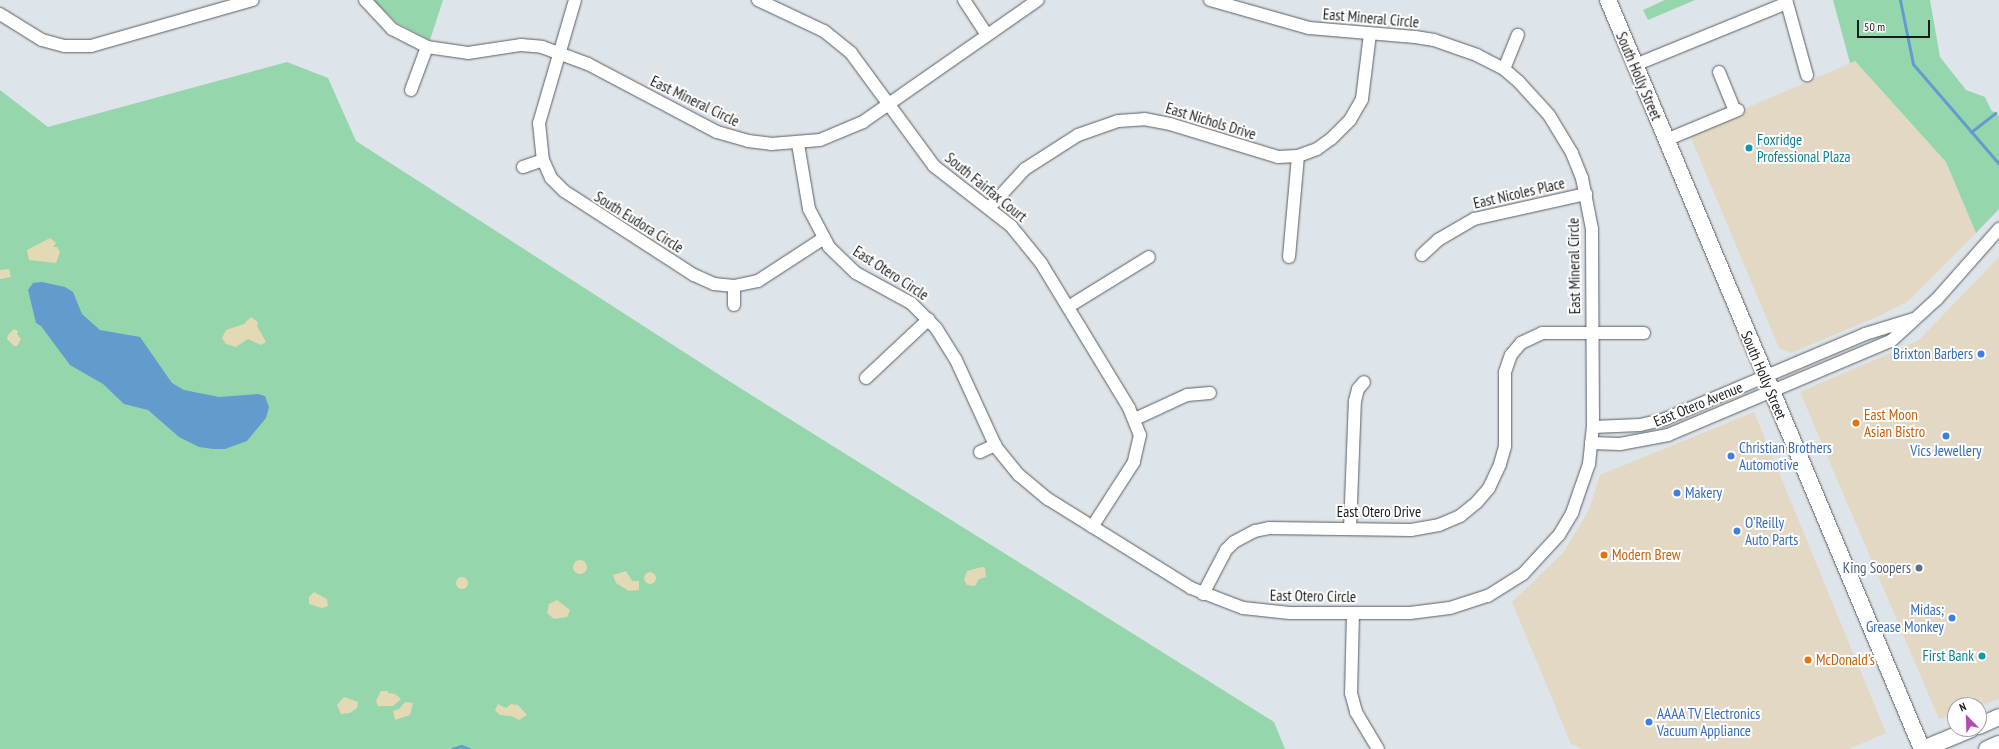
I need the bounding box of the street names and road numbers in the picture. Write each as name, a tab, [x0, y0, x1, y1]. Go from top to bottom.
street label: East Mineral Circle	[1322, 5, 1420, 31]
street label: South Holly Street	[1612, 29, 1666, 123]
street label: East Mineral Circle	[648, 72, 742, 130]
street label: East Nichols Drive	[1164, 99, 1258, 143]
street label: South Fairfax Court	[941, 149, 1031, 225]
street label: East Nicoles Place	[1472, 174, 1566, 212]
street label: South Eudora Circle	[591, 187, 687, 257]
street label: East Mineral Circle	[1564, 218, 1584, 314]
street label: East Otero Circle	[850, 242, 932, 304]
street label: South Holly Street	[1737, 328, 1791, 422]
street label: East Otero Avenue	[1651, 378, 1745, 430]
street label: East Otero Drive	[1337, 503, 1421, 521]
street label: East Otero Circle	[1270, 586, 1356, 606]

